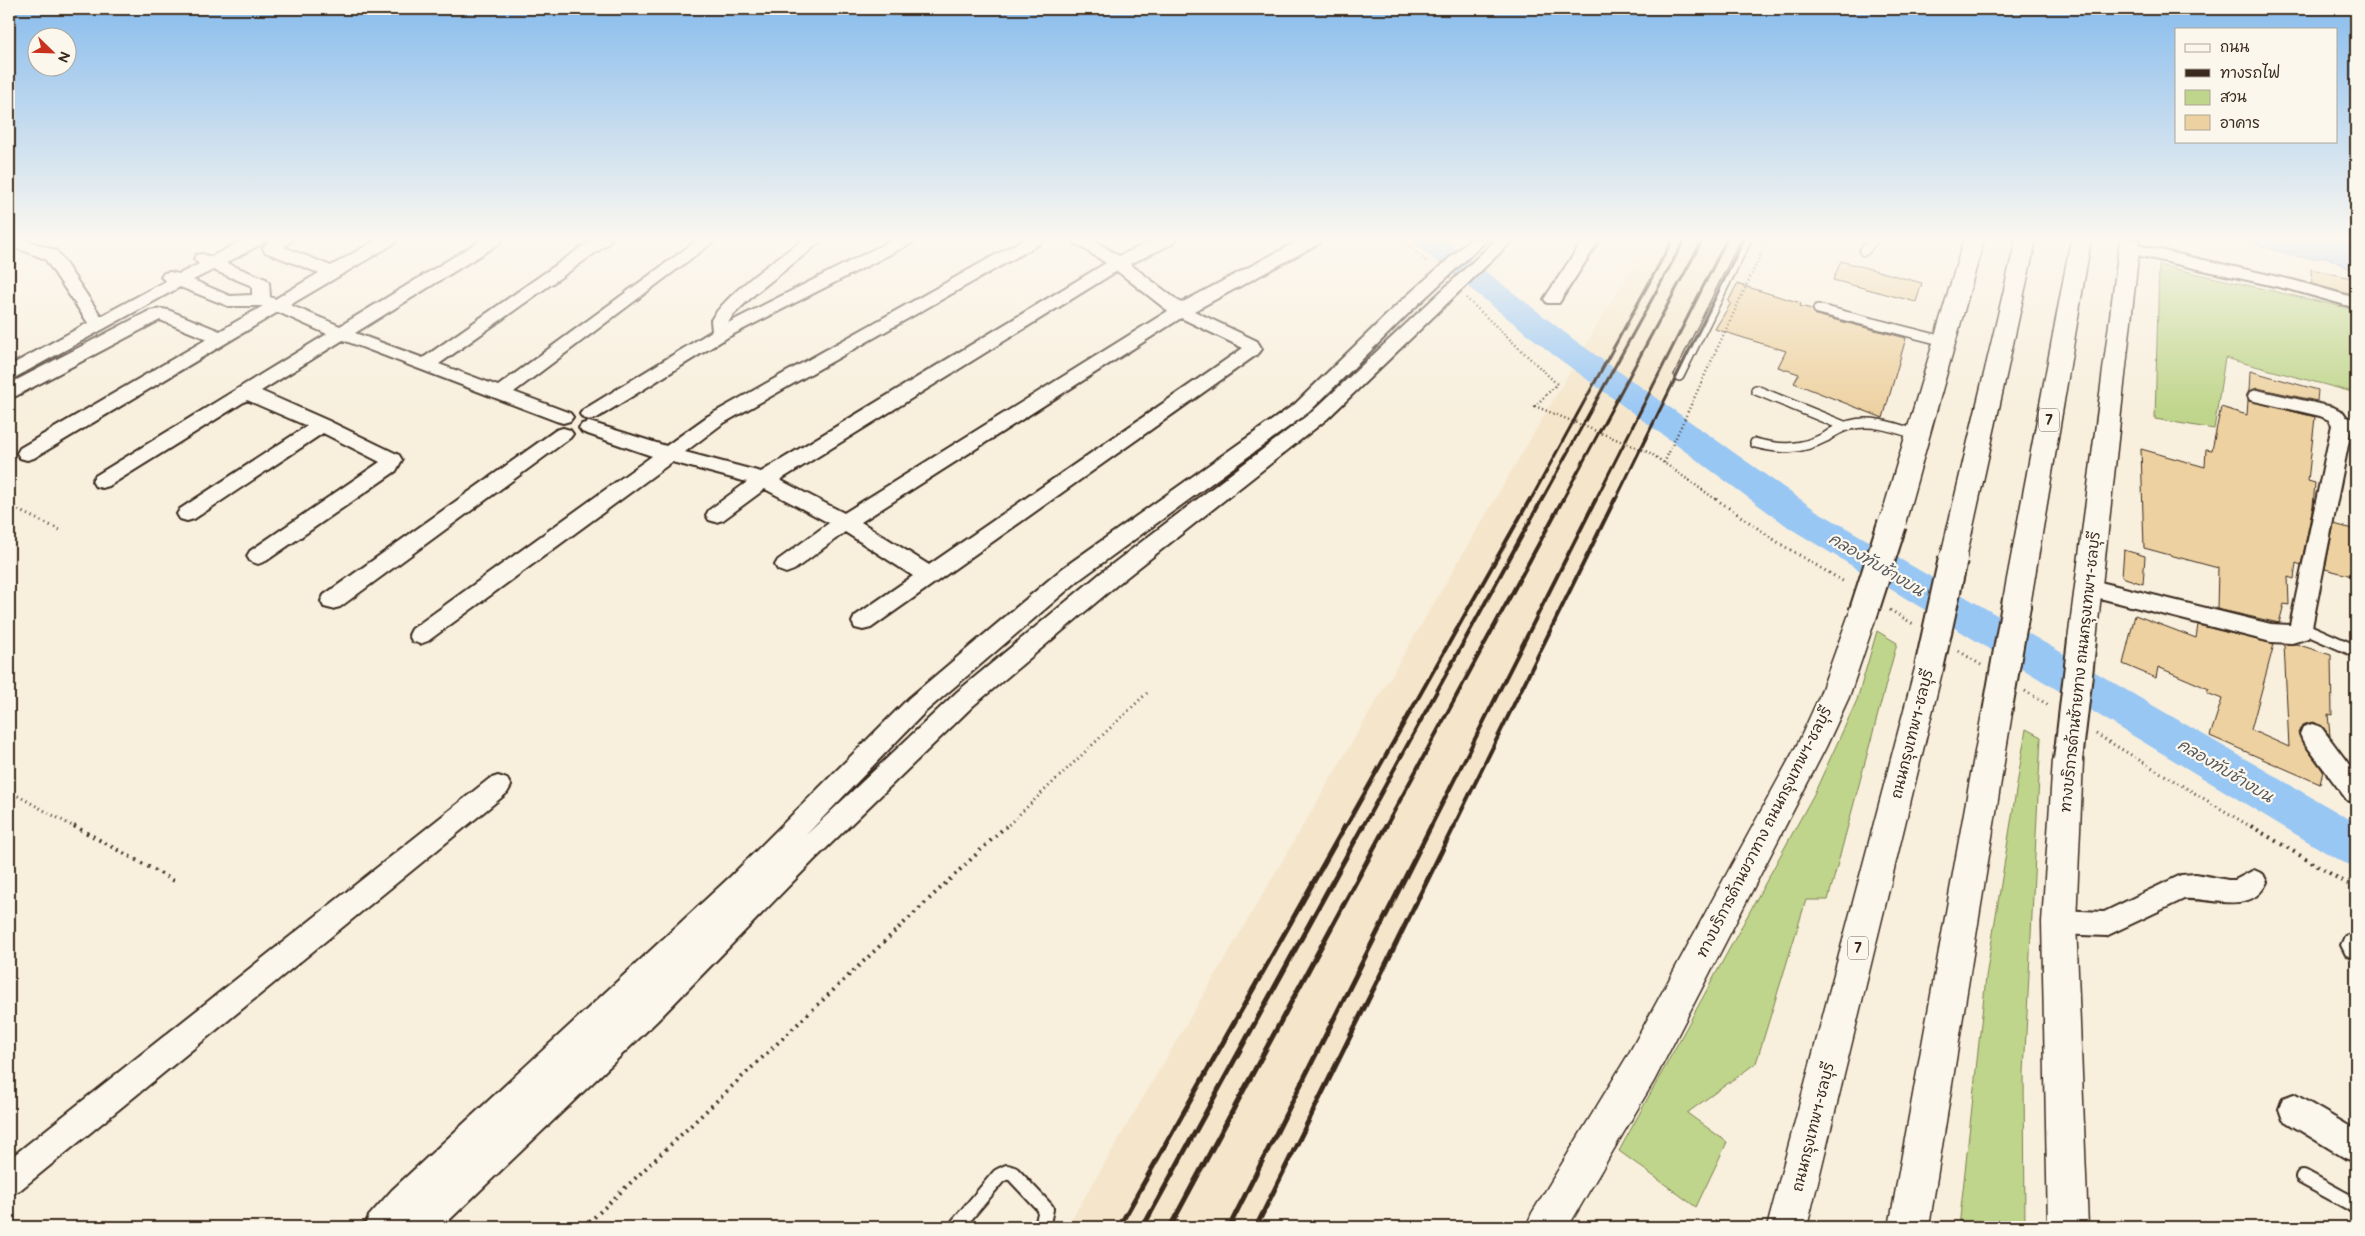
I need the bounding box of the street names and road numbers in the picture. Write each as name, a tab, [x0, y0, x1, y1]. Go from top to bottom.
road number: 7	[2039, 408, 2059, 432]
street label: ทางบริการด้านซ้ายทาง ถนนกรุงเทพฯ-ชลบุรี	[2055, 530, 2106, 814]
street label: ถนนกรุงเทพฯ-ชลบุรี	[1887, 667, 1939, 801]
street label: ทางบริการด้านขวาทาง ถนนกรุงเทพฯ-ชลบุรี	[1692, 703, 1837, 961]
road number: 7	[1848, 936, 1868, 960]
street label: ถนนกรุงเทพฯ-ชลบุรี	[1788, 1060, 1840, 1194]

